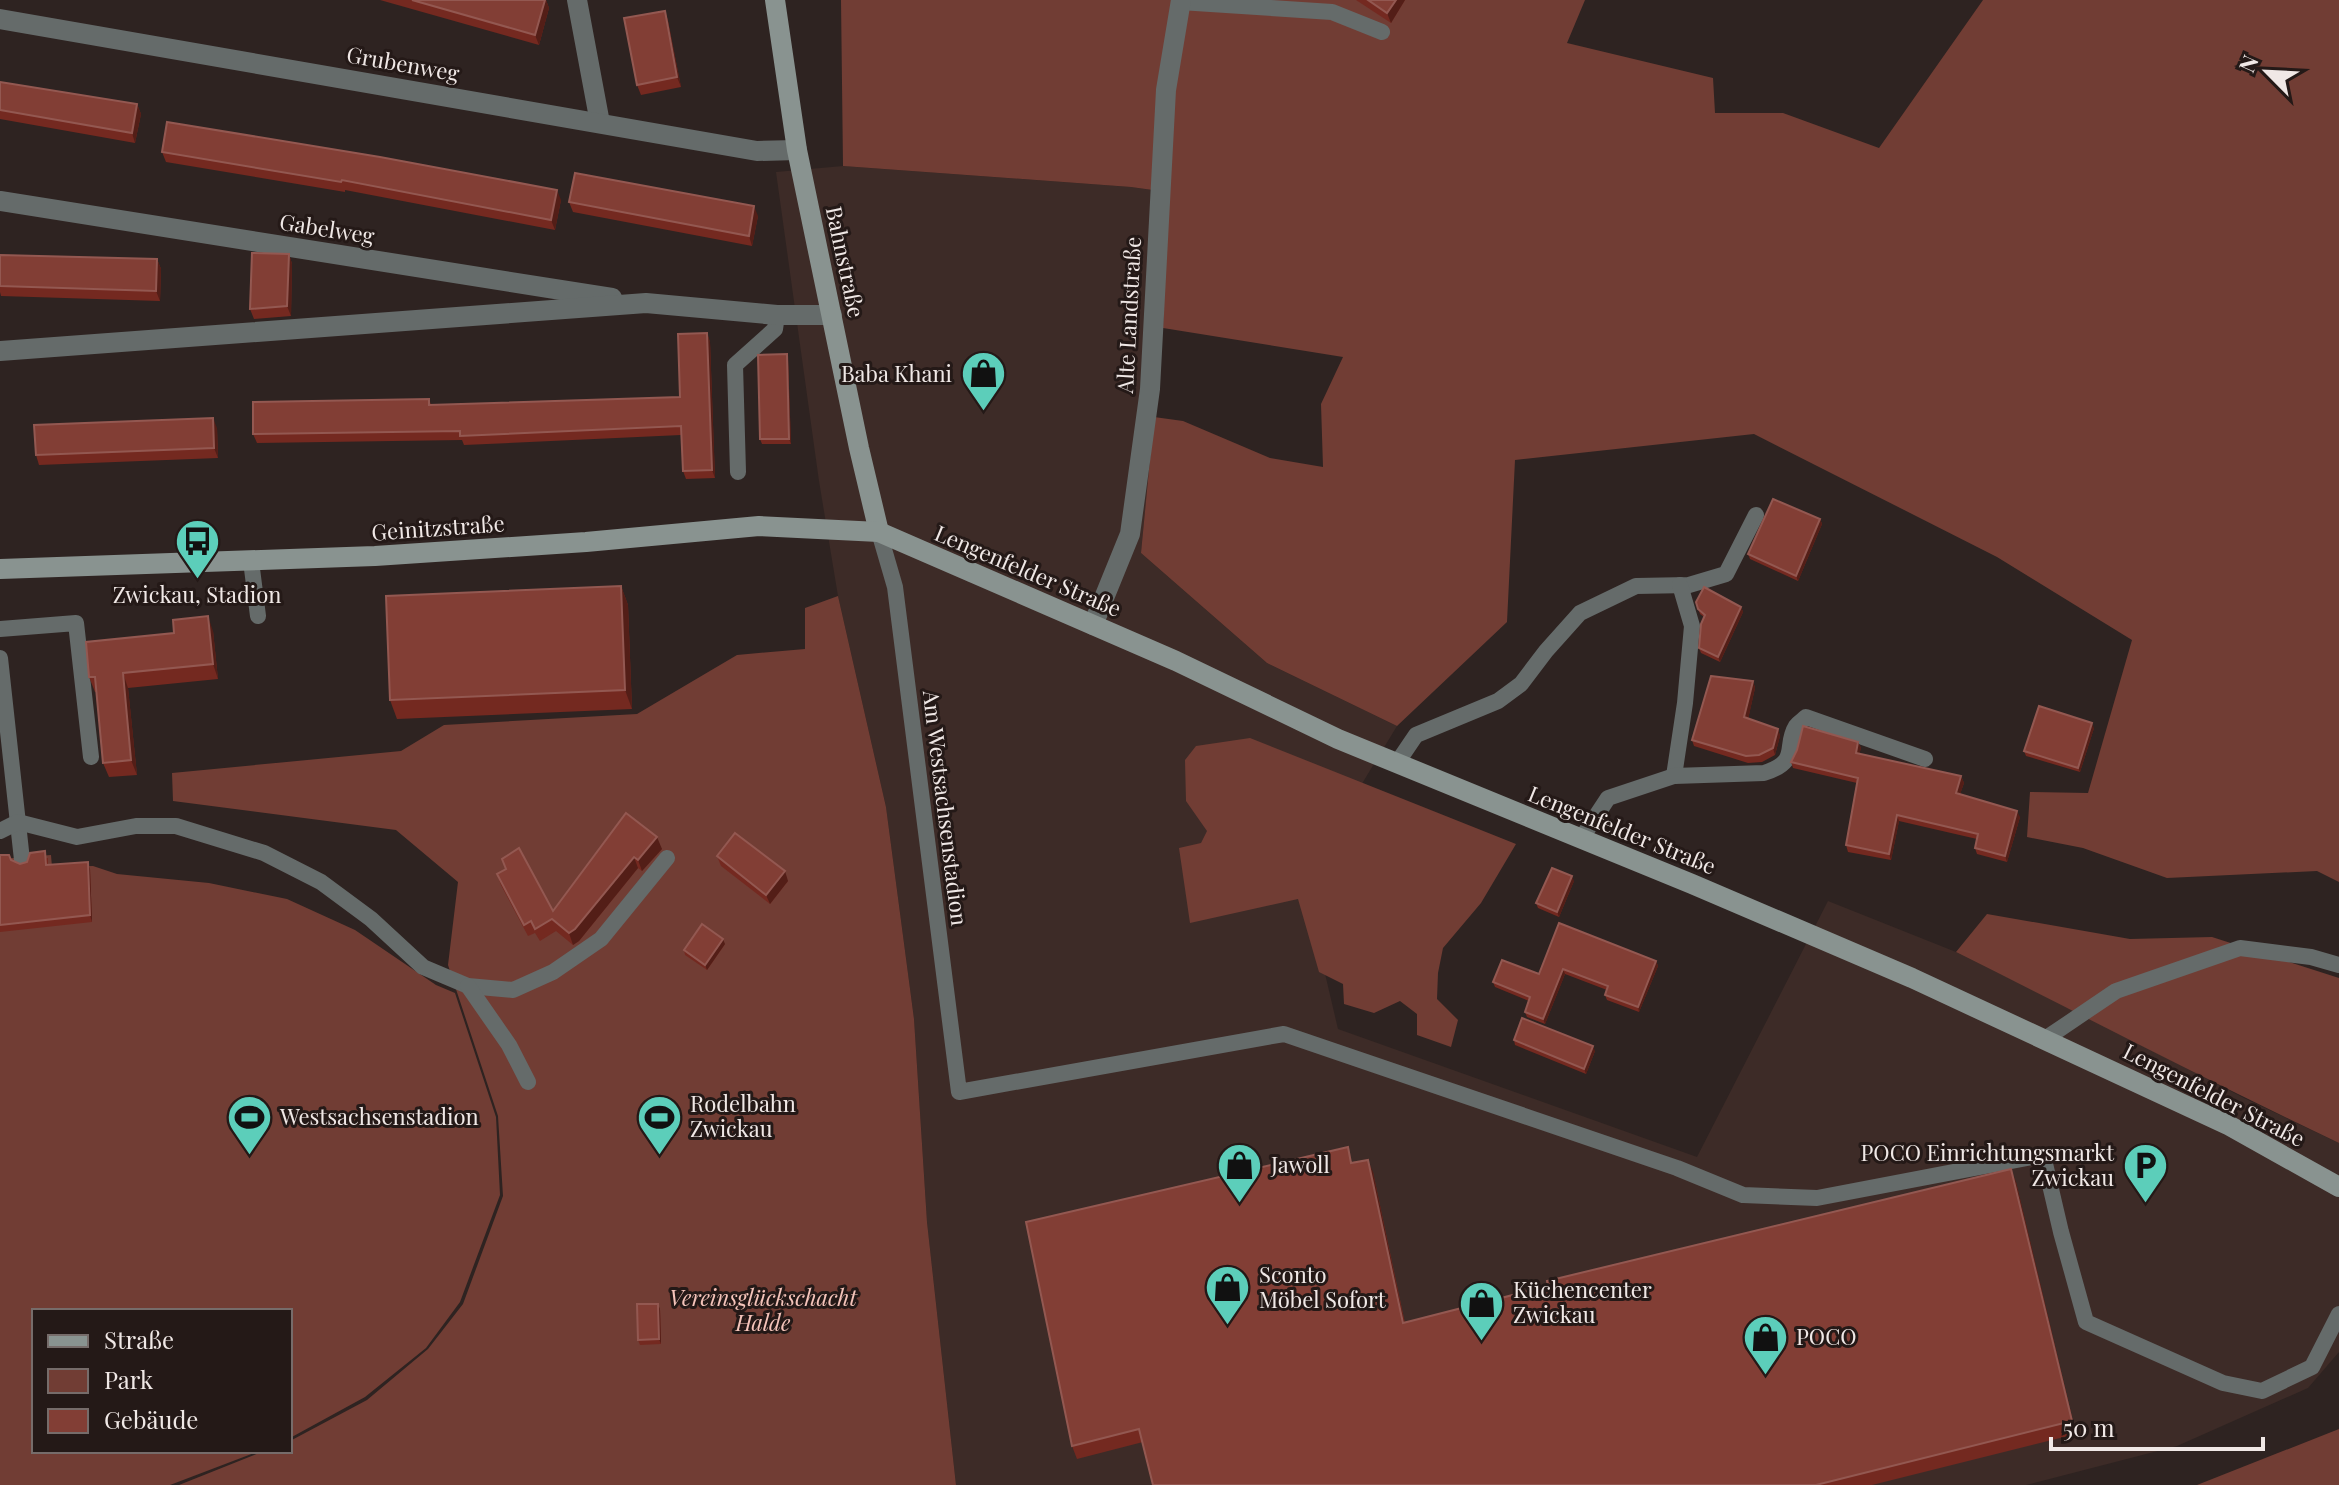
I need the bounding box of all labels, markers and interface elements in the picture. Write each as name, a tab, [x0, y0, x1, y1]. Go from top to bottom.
north arrow	[2227, 32, 2307, 112]
street label: Grubenweg	[344, 38, 462, 88]
text: N	[2231, 50, 2265, 77]
street label: Bahnstraße	[820, 203, 872, 320]
street label: Gabelweg	[278, 206, 377, 250]
street label: Alte Landstraße	[1109, 236, 1147, 395]
shop icon: Baba Khani	[959, 350, 1007, 413]
place label: Baba Khani	[841, 358, 952, 388]
street label: Geinitzstraße	[370, 507, 505, 547]
street label: Lengenfelder Straße	[931, 517, 1126, 623]
bus stop icon: Zwickau, Stadion	[173, 518, 221, 581]
place label: Zwickau, Stadion	[113, 579, 281, 609]
street label: Am Westsachsenstadion	[917, 688, 975, 927]
street label: Lengenfelder Straße	[1524, 778, 1721, 880]
street label: Lengenfelder Straße	[2119, 1035, 2310, 1153]
place label: Rodelbahn Zwickau	[690, 1088, 796, 1143]
sports icon: Westsachsenstadion	[225, 1093, 273, 1156]
sports icon: Rodelbahn Zwickau	[635, 1093, 683, 1156]
place label: Westsachsenstadion	[279, 1101, 479, 1131]
place label: POCO Einrichtungsmarkt Zwickau	[1861, 1137, 2115, 1192]
shop icon: Jawoll	[1216, 1141, 1264, 1204]
parking icon: POCO Einrichtungsmarkt Zwickau	[2121, 1142, 2169, 1205]
place label: Jawoll	[1270, 1149, 1330, 1179]
place label: Sconto Möbel Sofort	[1259, 1259, 1387, 1314]
shop icon: Sconto Möbel Sofort	[1204, 1264, 1252, 1327]
place label: Küchencenter Zwickau	[1513, 1274, 1652, 1329]
shop icon: Küchencenter Zwickau	[1458, 1279, 1506, 1342]
park label: Vereinsglückschacht Halde	[669, 1282, 858, 1337]
legend	[32, 1309, 292, 1453]
shop icon: POCO	[1741, 1313, 1789, 1376]
place label: POCO	[1796, 1321, 1857, 1351]
text: Straße	[104, 1323, 174, 1355]
text: Park	[104, 1363, 154, 1395]
scale bar	[2051, 1401, 2263, 1451]
text: Gebäude	[104, 1403, 199, 1435]
text: 50 m	[2063, 1411, 2115, 1443]

